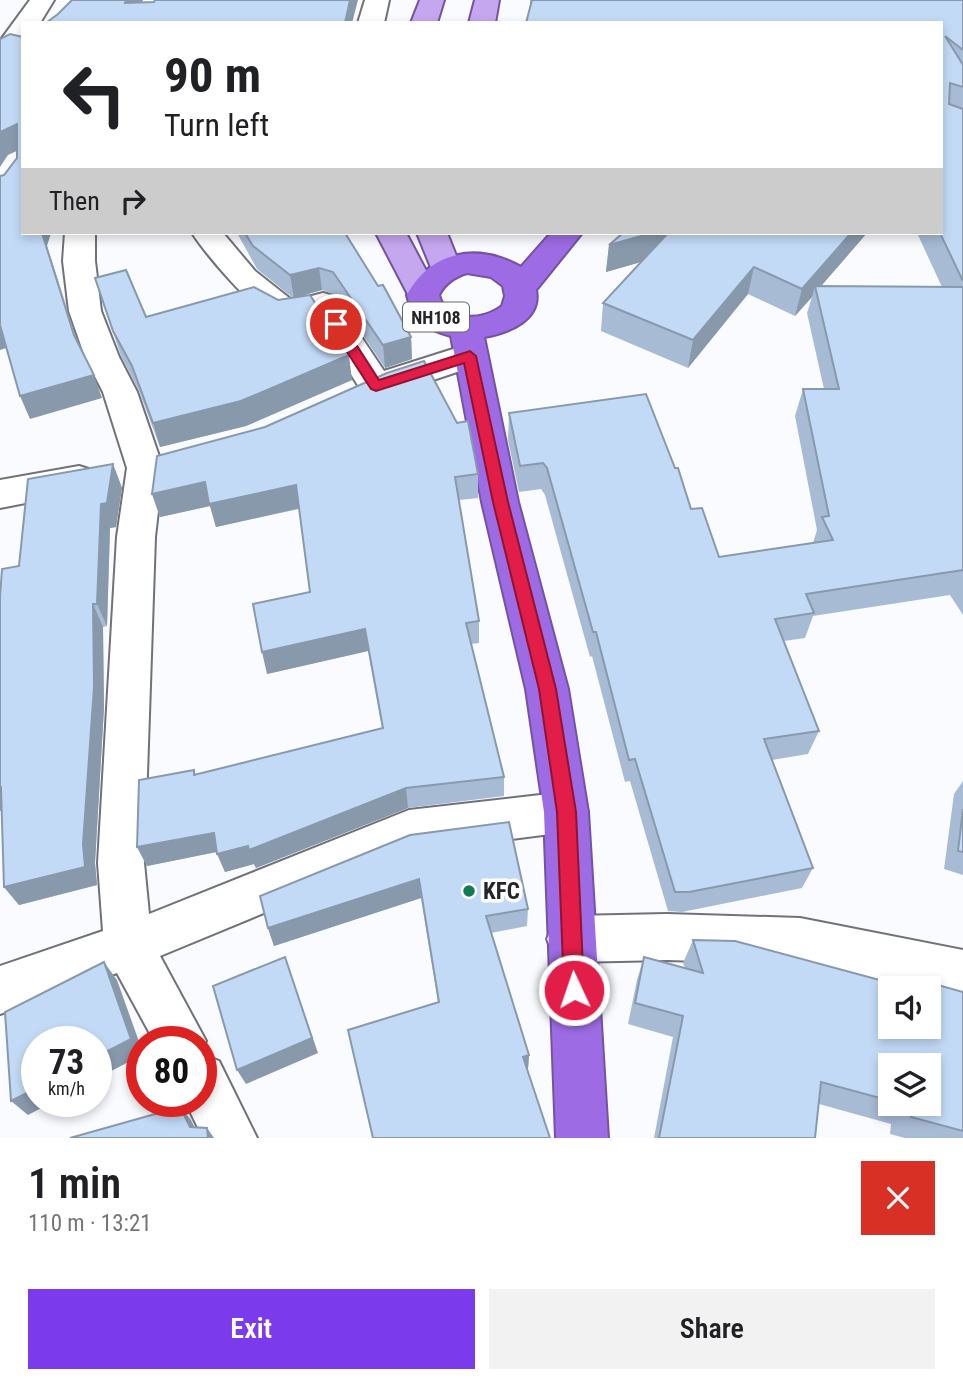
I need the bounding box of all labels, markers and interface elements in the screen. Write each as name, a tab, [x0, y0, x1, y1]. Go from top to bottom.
text: 90 m	[164, 47, 261, 104]
icon: left	[49, 49, 140, 140]
text: Turn left	[164, 106, 269, 144]
icon: right	[114, 182, 152, 220]
text: Then	[49, 186, 100, 216]
pin	[306, 294, 366, 354]
road number: NH108	[403, 302, 469, 332]
icon: arrive	[317, 305, 355, 343]
place label: KFC	[483, 878, 520, 905]
marker: KFC	[461, 883, 477, 899]
position arrow	[537, 953, 611, 1027]
map controls	[878, 976, 941, 1116]
button: sound	[878, 976, 941, 1039]
speed limit sign: 80	[126, 1026, 217, 1117]
text: 73	[49, 1042, 84, 1083]
button: layers	[878, 1053, 941, 1116]
text: km/h	[48, 1078, 85, 1099]
text: 1 min	[28, 1159, 121, 1208]
button: close	[861, 1161, 935, 1235]
text: 110 m · 13:21	[28, 1210, 152, 1237]
button: Exit	[28, 1289, 475, 1369]
button: Share	[489, 1289, 935, 1369]

